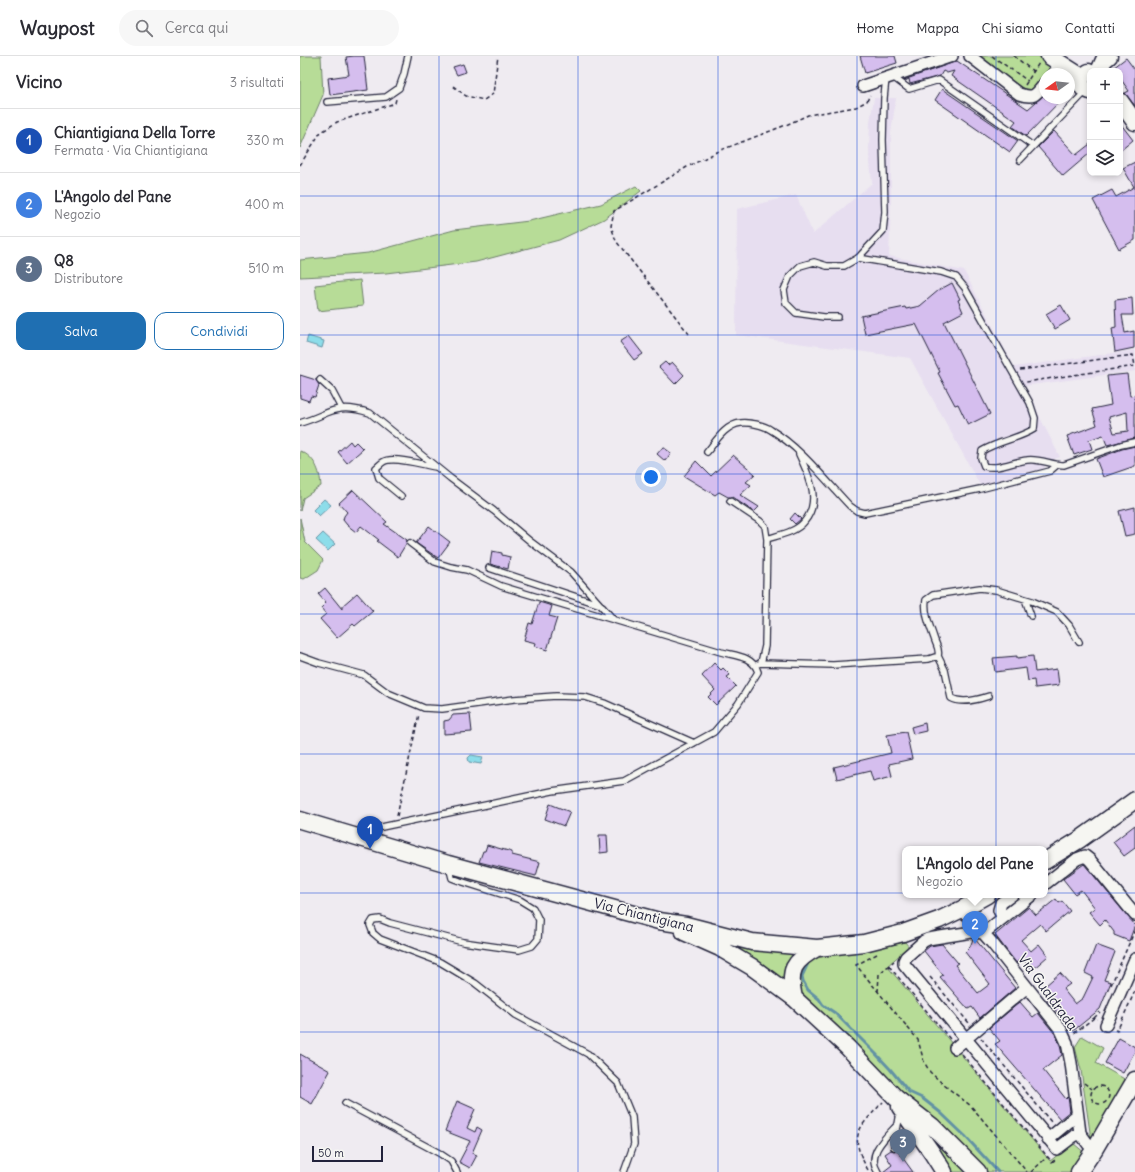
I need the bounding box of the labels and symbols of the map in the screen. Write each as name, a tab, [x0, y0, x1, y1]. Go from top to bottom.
north arrow	[1039, 68, 1075, 104]
your location	[641, 467, 661, 487]
pin: 1	[357, 816, 383, 849]
street label: Via Chiantigiana	[592, 894, 696, 936]
pin: 2	[962, 911, 988, 944]
street label: Via Gualdrada	[1014, 950, 1082, 1034]
pin: 3	[890, 1129, 916, 1162]
scale bar	[312, 1144, 383, 1163]

